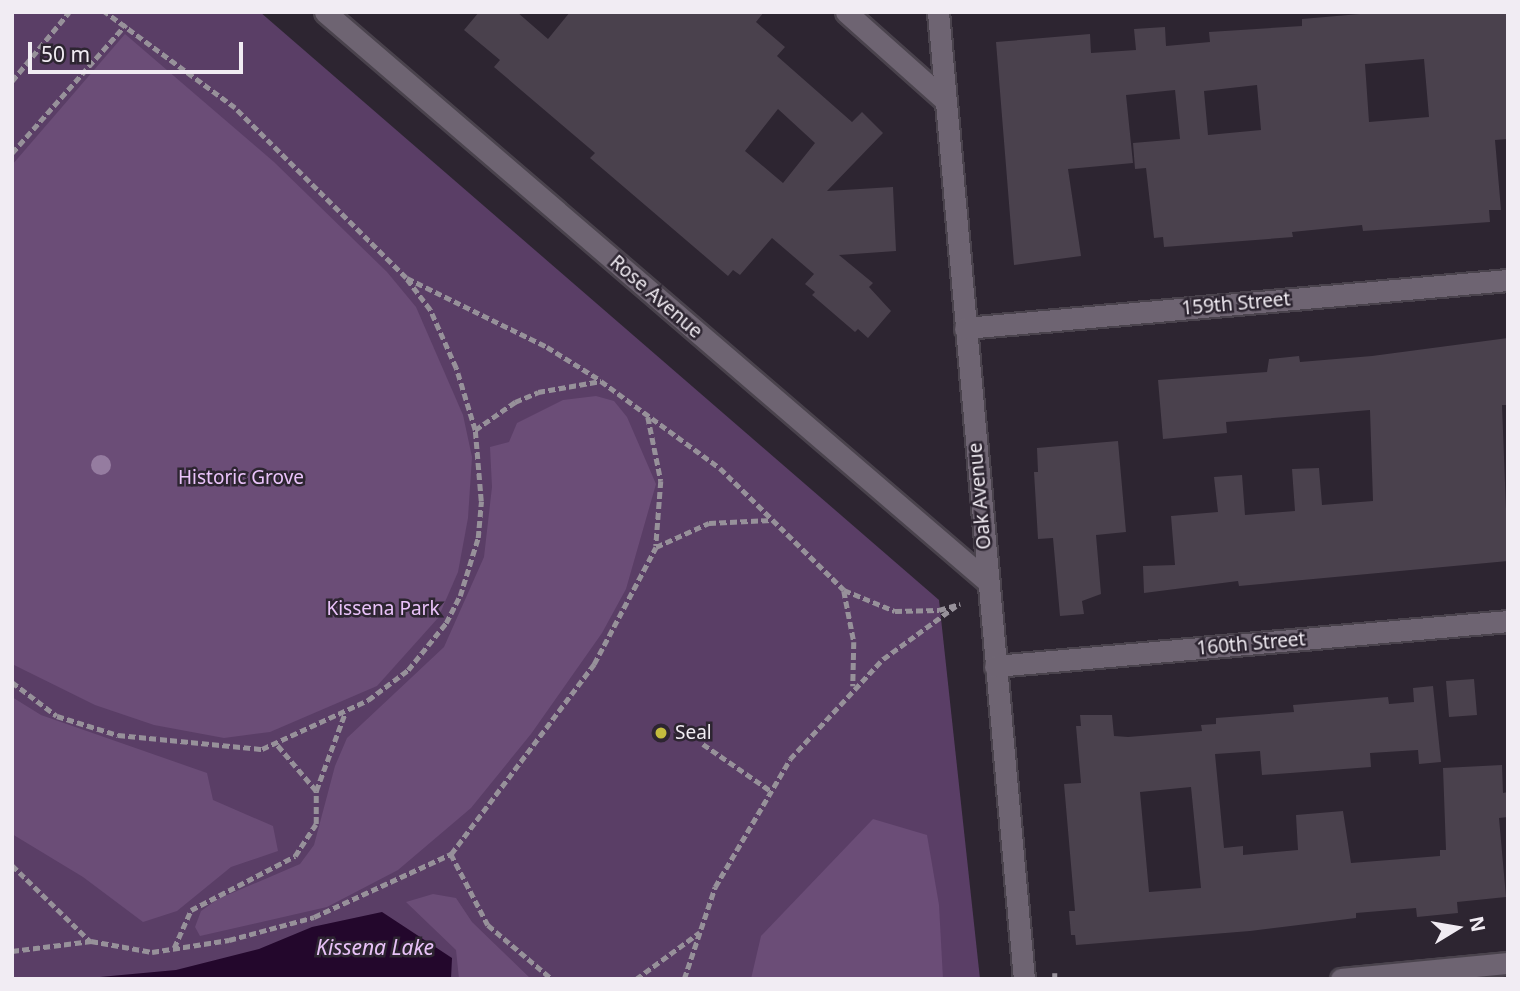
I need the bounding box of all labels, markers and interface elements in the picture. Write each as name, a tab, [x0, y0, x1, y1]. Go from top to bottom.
scale bar	[32, 28, 247, 72]
text: 50 m	[41, 40, 90, 68]
street label: Rose Avenue	[605, 251, 707, 343]
street label: 159th Street	[1181, 288, 1291, 320]
street label: Oak Avenue	[964, 442, 996, 550]
park label: Historic Grove	[178, 467, 304, 489]
park label: Kissena Park	[326, 598, 440, 620]
street label: 160th Street	[1196, 628, 1306, 660]
place label: Seal	[675, 722, 712, 744]
marker: Seal	[653, 725, 669, 741]
north arrow	[1422, 893, 1492, 963]
text: N	[1463, 914, 1492, 934]
water label: Kissena Lake	[316, 934, 434, 960]

